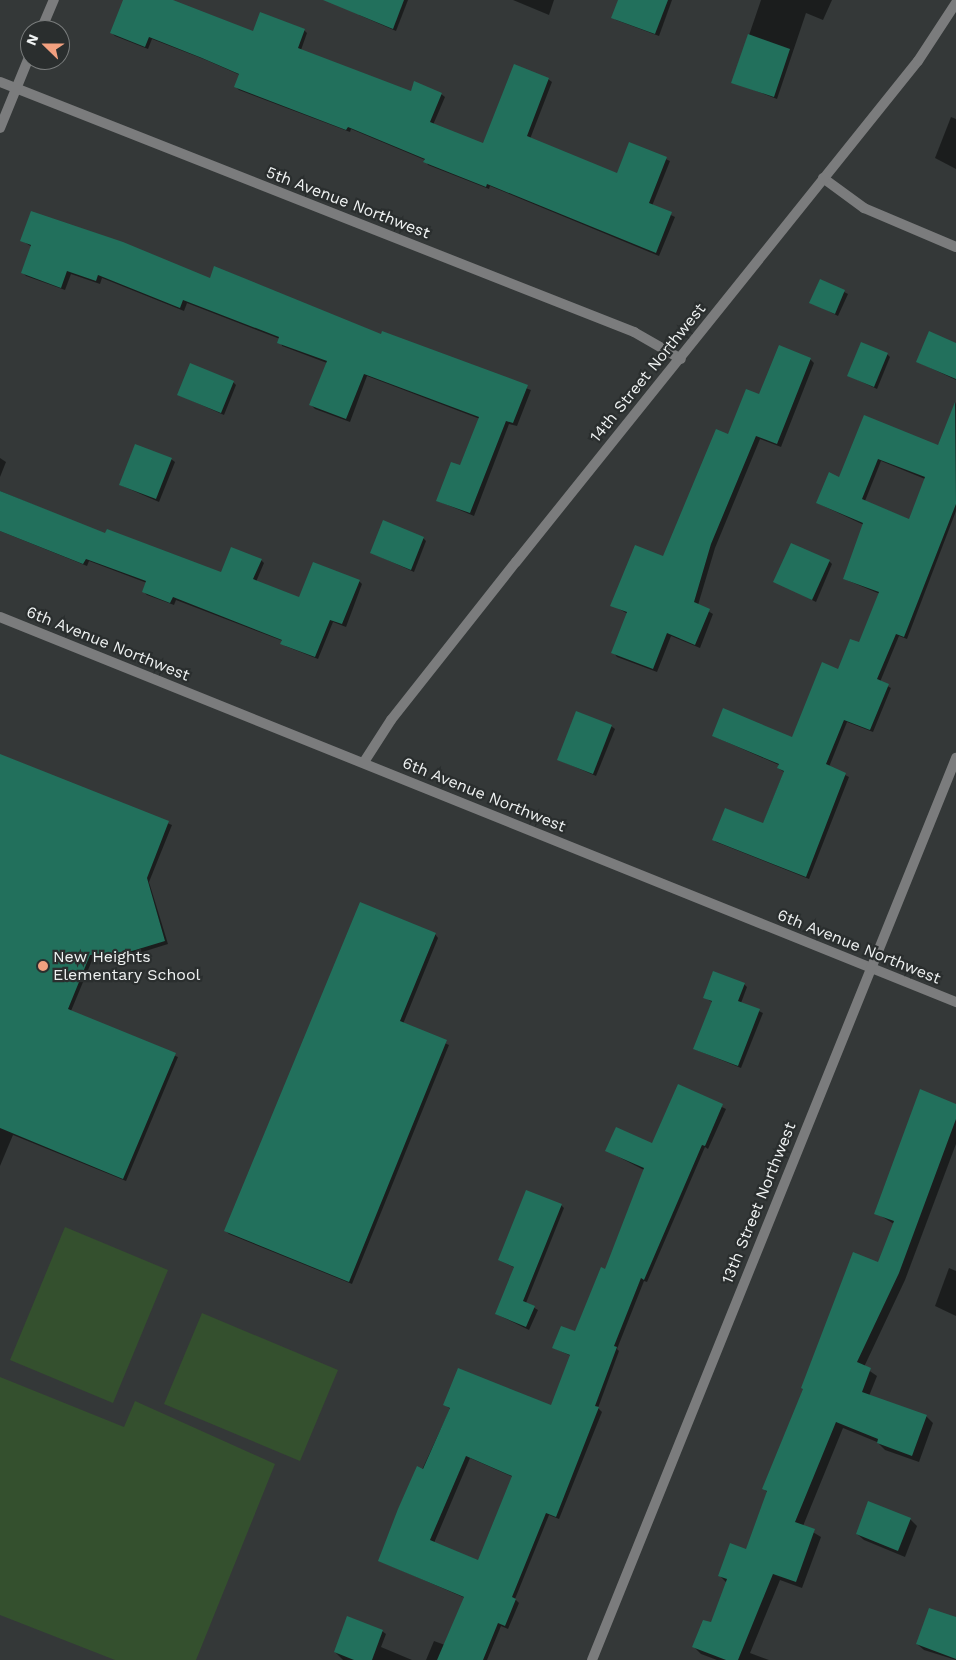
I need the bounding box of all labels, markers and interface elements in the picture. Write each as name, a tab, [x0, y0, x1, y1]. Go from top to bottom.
north arrow	[20, 20, 70, 70]
text: N	[23, 32, 41, 48]
street label: 5th Avenue Northwest	[263, 163, 433, 243]
street label: 14th Street Northwest	[586, 300, 710, 446]
street label: 6th Avenue Northwest	[23, 602, 193, 686]
street label: 6th Avenue Northwest	[399, 753, 569, 837]
street label: 6th Avenue Northwest	[774, 905, 944, 989]
place label: New Heights Elementary School	[53, 947, 201, 985]
marker: New Heights Elementary School	[37, 960, 49, 972]
street label: 13th Street Northwest	[718, 1119, 800, 1287]

